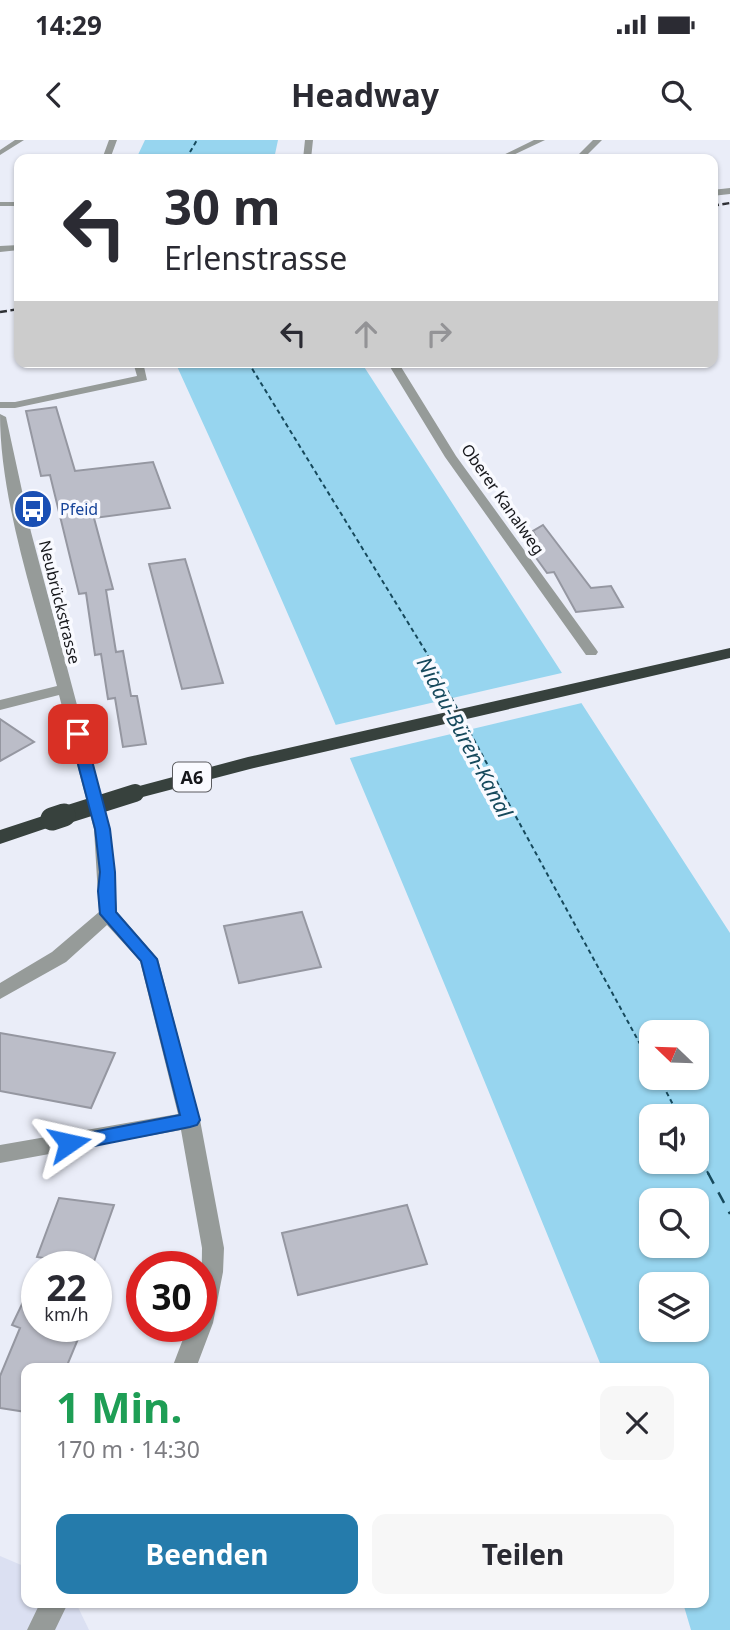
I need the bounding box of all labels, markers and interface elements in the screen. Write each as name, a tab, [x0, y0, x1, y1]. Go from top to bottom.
text: 14:29	[35, 7, 102, 43]
text: Headway	[291, 73, 439, 116]
icon: back	[35, 76, 73, 114]
icon: search	[657, 76, 695, 114]
text: 30 m	[164, 173, 281, 239]
icon: left	[49, 182, 140, 273]
text: Erlenstrasse	[164, 236, 347, 279]
icon: left	[274, 315, 312, 353]
icon: ahead	[347, 315, 385, 353]
icon: right	[420, 315, 458, 353]
street label: Oberer Kanalweg	[456, 439, 550, 559]
bus stop icon: Pfeid	[12, 488, 54, 530]
place label: Pfeid	[60, 498, 98, 520]
street label: Neubrückstrasse	[34, 538, 86, 666]
water label: Nidau-Büren-Kanal	[411, 652, 519, 823]
pin	[48, 704, 108, 764]
icon: arrive	[59, 715, 97, 753]
road number: A6	[173, 762, 211, 792]
north arrow	[639, 1020, 709, 1090]
map controls	[639, 1020, 709, 1342]
button: sound	[639, 1104, 709, 1174]
position arrow	[32, 1106, 106, 1180]
button: search	[639, 1188, 709, 1258]
speed limit sign: 30	[126, 1251, 217, 1342]
text: 22	[46, 1264, 87, 1311]
button: layers	[639, 1272, 709, 1342]
text: km/h	[44, 1302, 89, 1326]
text: 1 Min.	[56, 1378, 182, 1435]
button: close	[600, 1386, 674, 1460]
text: 170 m · 14:30	[56, 1433, 200, 1465]
button: Beenden	[56, 1514, 358, 1594]
button: Teilen	[372, 1514, 674, 1594]

